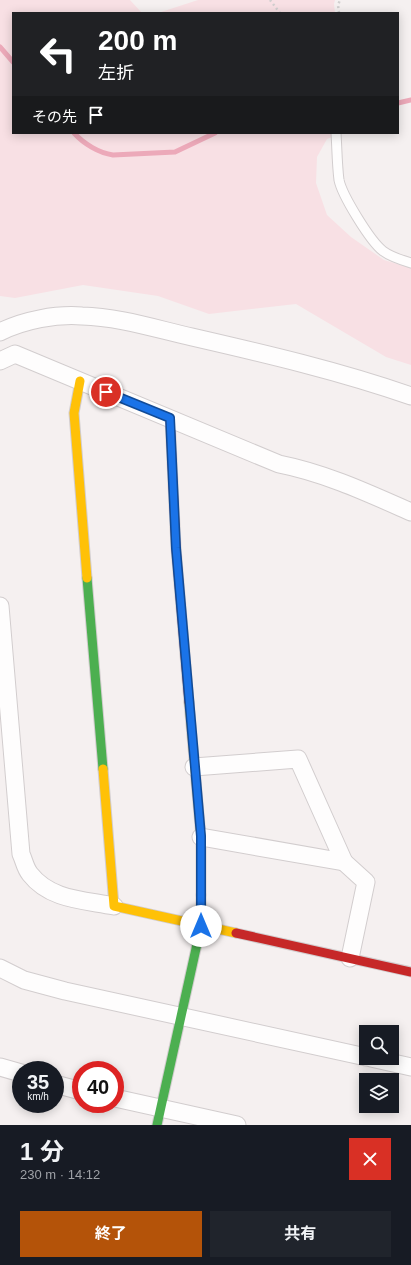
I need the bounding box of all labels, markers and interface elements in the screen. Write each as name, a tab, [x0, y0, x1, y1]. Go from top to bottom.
text: 200 m	[98, 25, 177, 56]
icon: left	[32, 28, 84, 80]
text: 左折	[98, 63, 134, 83]
icon: arrive	[85, 104, 107, 126]
text: その先	[32, 108, 77, 125]
pin	[89, 375, 123, 409]
icon: arrive	[95, 381, 117, 403]
position arrow	[180, 905, 222, 947]
map controls	[359, 1025, 399, 1113]
button: search	[359, 1025, 399, 1065]
speed limit sign: 40	[72, 1061, 124, 1113]
text: 35	[27, 1071, 49, 1093]
button: layers	[359, 1073, 399, 1113]
text: km/h	[27, 1091, 49, 1102]
text: 1 分	[20, 1138, 64, 1165]
button: close	[349, 1138, 391, 1180]
text: 230 m · 14:12	[20, 1167, 100, 1182]
button: 終了	[20, 1211, 202, 1257]
button: 共有	[210, 1211, 391, 1257]

